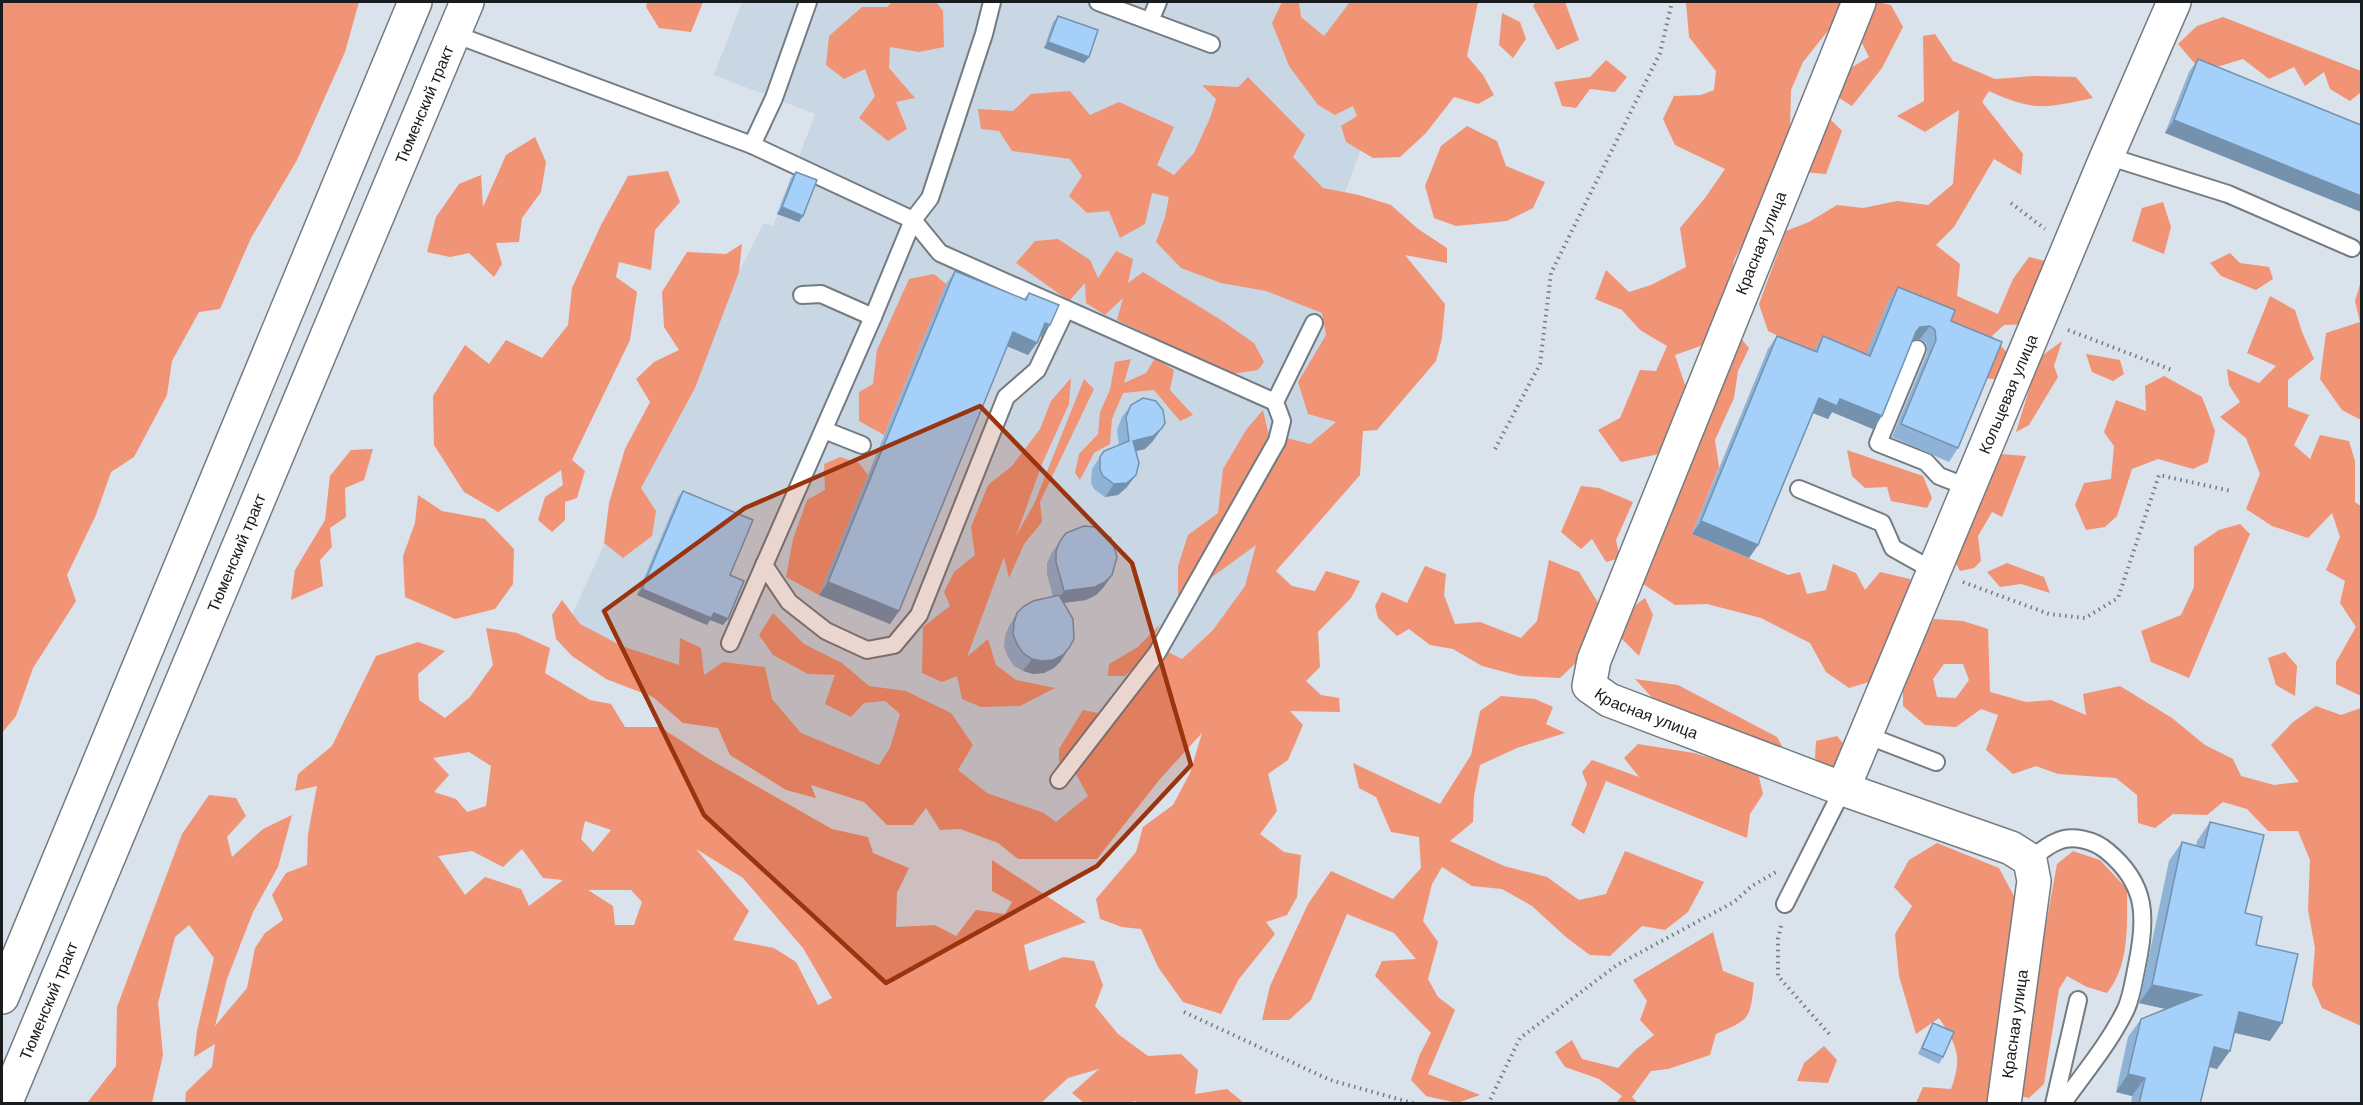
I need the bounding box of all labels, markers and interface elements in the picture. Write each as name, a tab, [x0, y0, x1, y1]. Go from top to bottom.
street label: Тюменский тракт	[390, 41, 459, 167]
street label: Красная улица	[1731, 188, 1791, 298]
street label: Кольцевая улица	[1973, 331, 2042, 457]
street label: Тюменский тракт	[202, 490, 271, 615]
street label: Красная улица	[1591, 683, 1701, 744]
street label: Тюменский тракт	[14, 938, 83, 1063]
street label: Красная улица	[1997, 968, 2033, 1080]

